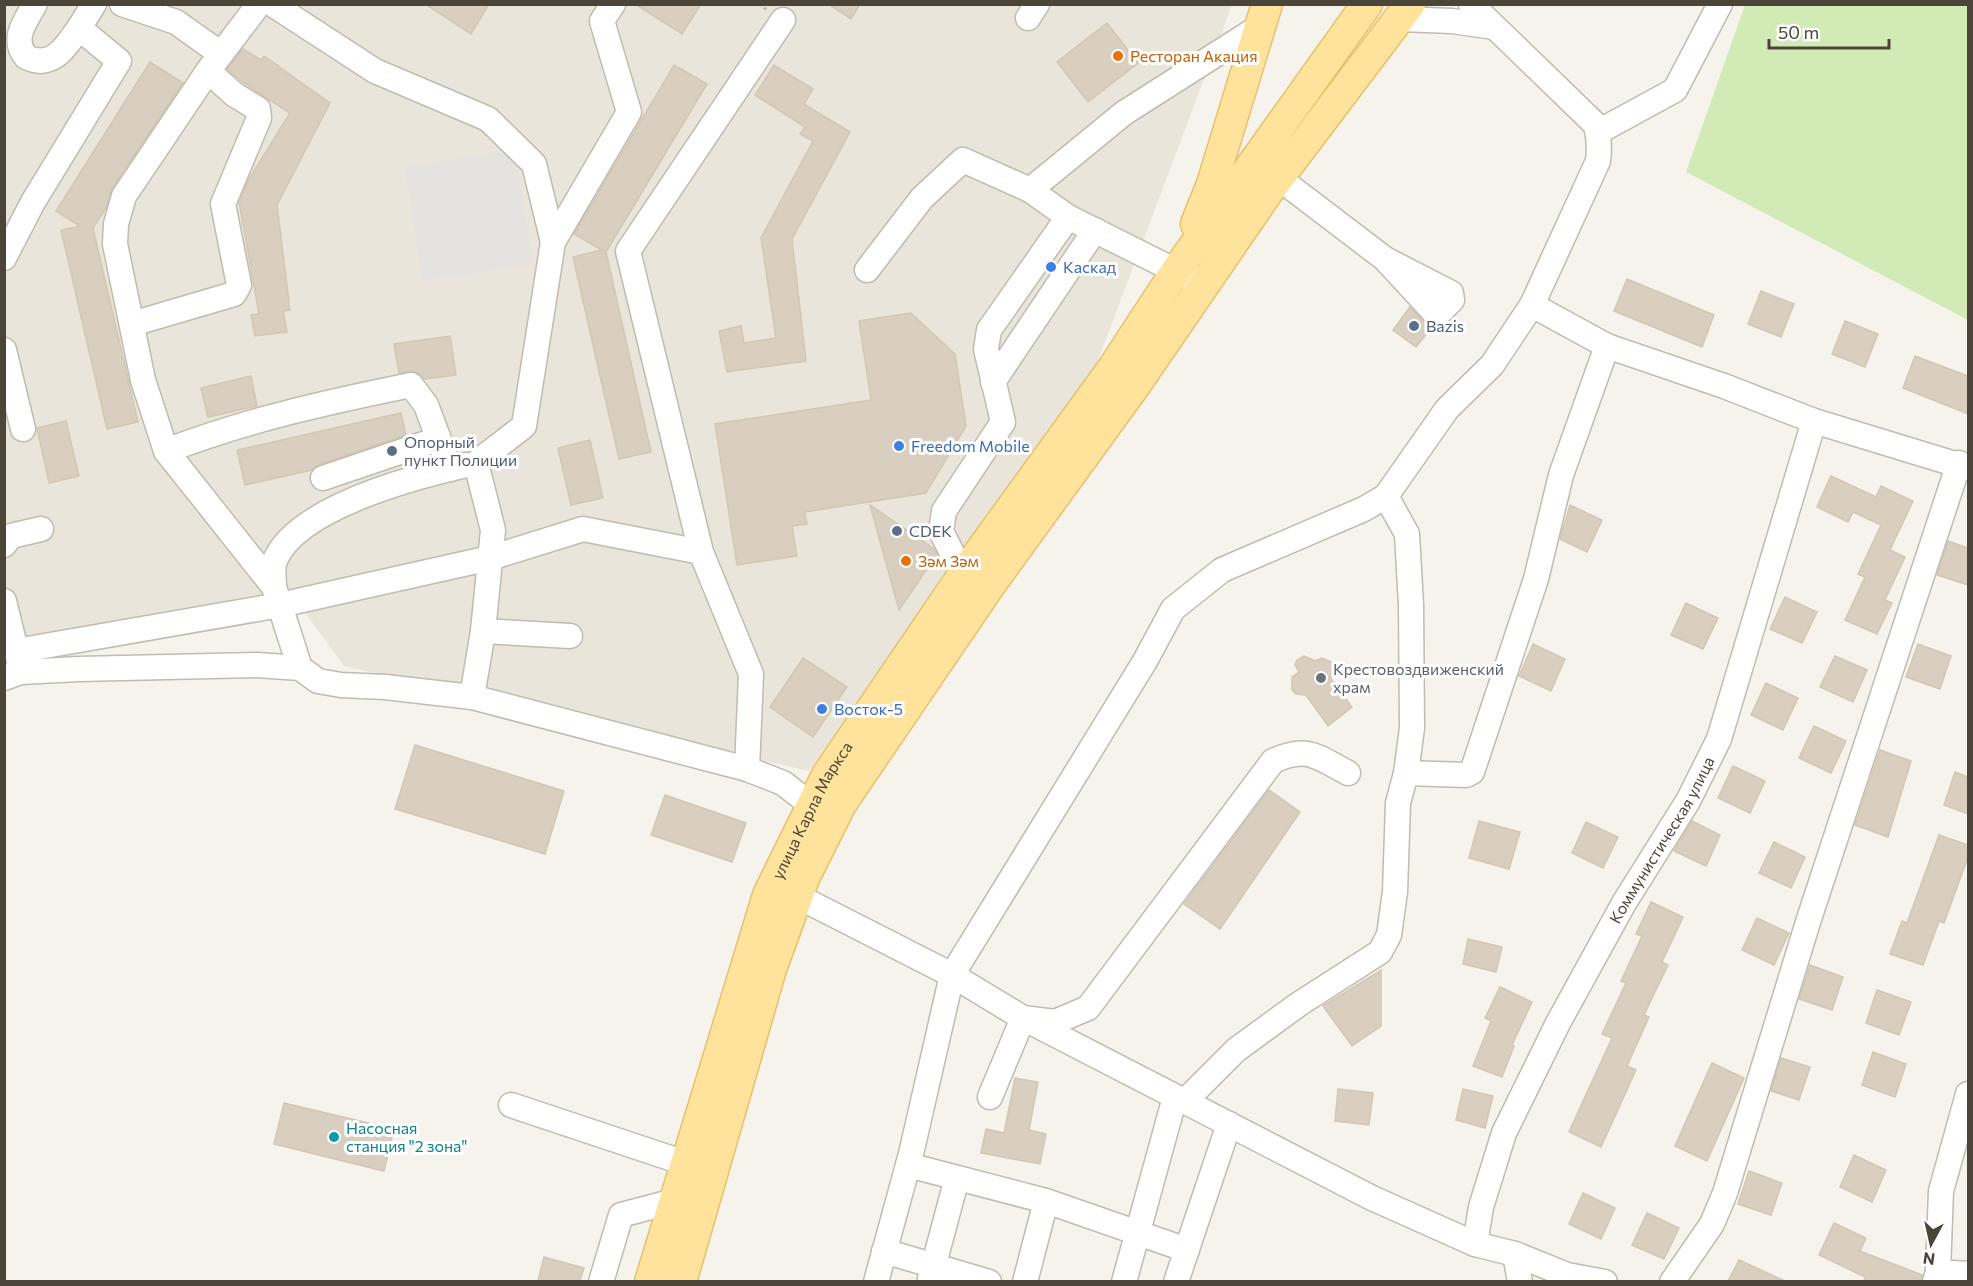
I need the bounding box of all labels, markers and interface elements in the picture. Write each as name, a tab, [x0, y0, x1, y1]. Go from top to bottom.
scale bar	[1769, 12, 1889, 50]
text: 50 m	[1778, 21, 1819, 43]
place label: Ресторан Акация	[1130, 46, 1258, 65]
marker: Ресторан Акация	[1111, 49, 1125, 63]
place label: Каскад	[1063, 257, 1117, 276]
marker: Каскад	[1044, 260, 1058, 274]
place label: Bazis	[1426, 316, 1464, 335]
marker: Bazis	[1407, 319, 1421, 333]
place label: Опорный пункт Полиции	[404, 432, 517, 469]
place label: Freedom Mobile	[911, 436, 1030, 455]
marker: Freedom Mobile	[892, 439, 906, 453]
marker: Опорный пункт Полиции	[385, 444, 399, 458]
place label: CDEK	[909, 521, 952, 540]
marker: CDEK	[890, 524, 904, 538]
place label: Зәм Зәм	[918, 551, 979, 570]
marker: Зәм Зәм	[899, 554, 913, 568]
place label: Крестовоздвиженский храм	[1333, 659, 1504, 696]
marker: Крестовоздвиженский храм	[1314, 671, 1328, 685]
place label: Восток-5	[834, 699, 903, 718]
marker: Восток-5	[815, 702, 829, 716]
street label: улица Карла Маркса	[767, 738, 856, 882]
street label: Коммунистическая улица	[1605, 753, 1718, 926]
place label: Насосная станция "2 зона"	[346, 1118, 467, 1155]
marker: Насосная станция "2 зона"	[327, 1130, 341, 1144]
north arrow	[1901, 1214, 1961, 1274]
text: N	[1922, 1249, 1936, 1270]

